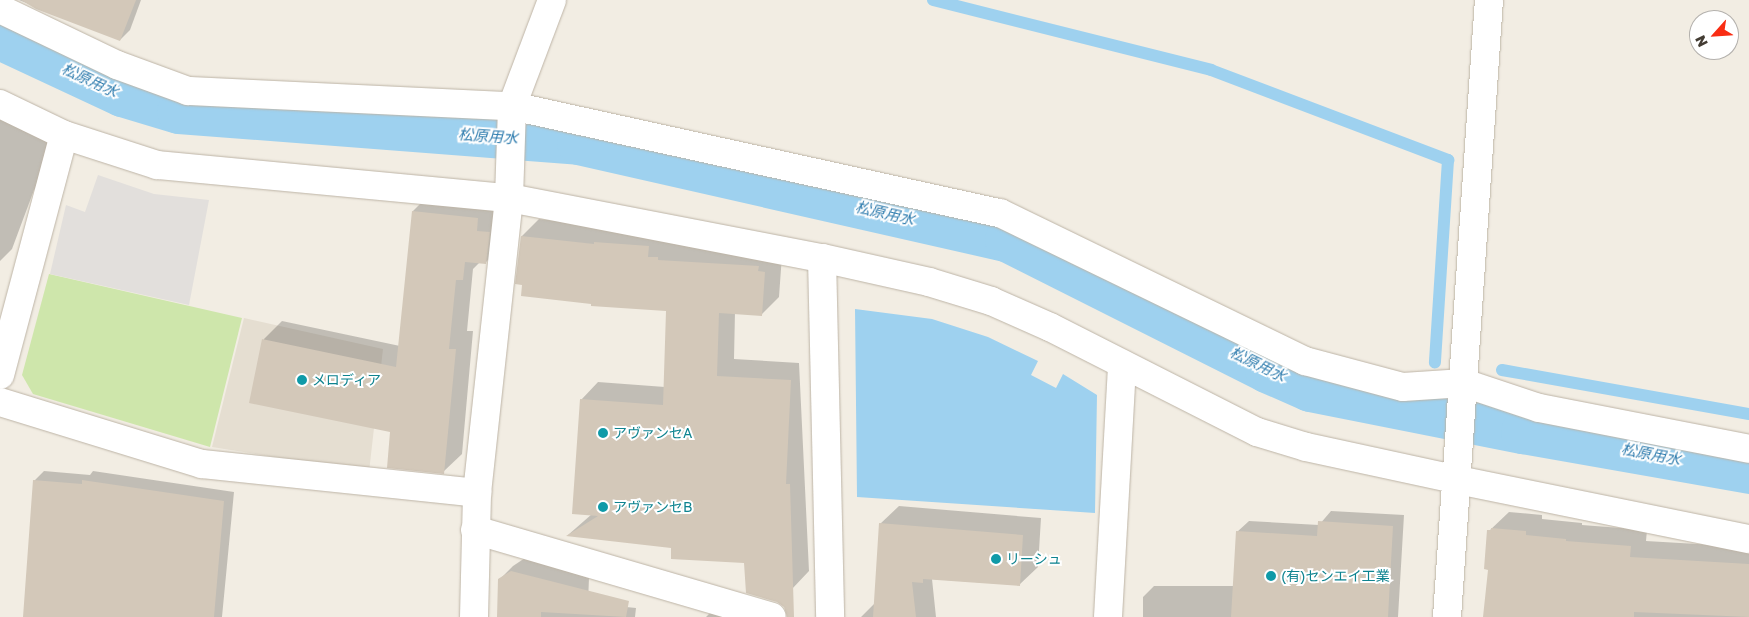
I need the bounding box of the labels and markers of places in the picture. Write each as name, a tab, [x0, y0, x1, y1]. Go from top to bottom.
place label: メロディア	[312, 372, 382, 388]
marker: メロディア	[296, 374, 308, 386]
place label: アヴァンセA	[613, 425, 692, 441]
marker: アヴァンセA	[597, 427, 609, 439]
place label: アヴァンセB	[613, 499, 692, 515]
marker: アヴァンセB	[597, 501, 609, 513]
place label: リーシュ	[1006, 551, 1062, 567]
marker: リーシュ	[990, 553, 1002, 565]
place label: (有)センエイ工業	[1281, 568, 1390, 584]
marker: (有)センエイ工業	[1265, 570, 1277, 582]

